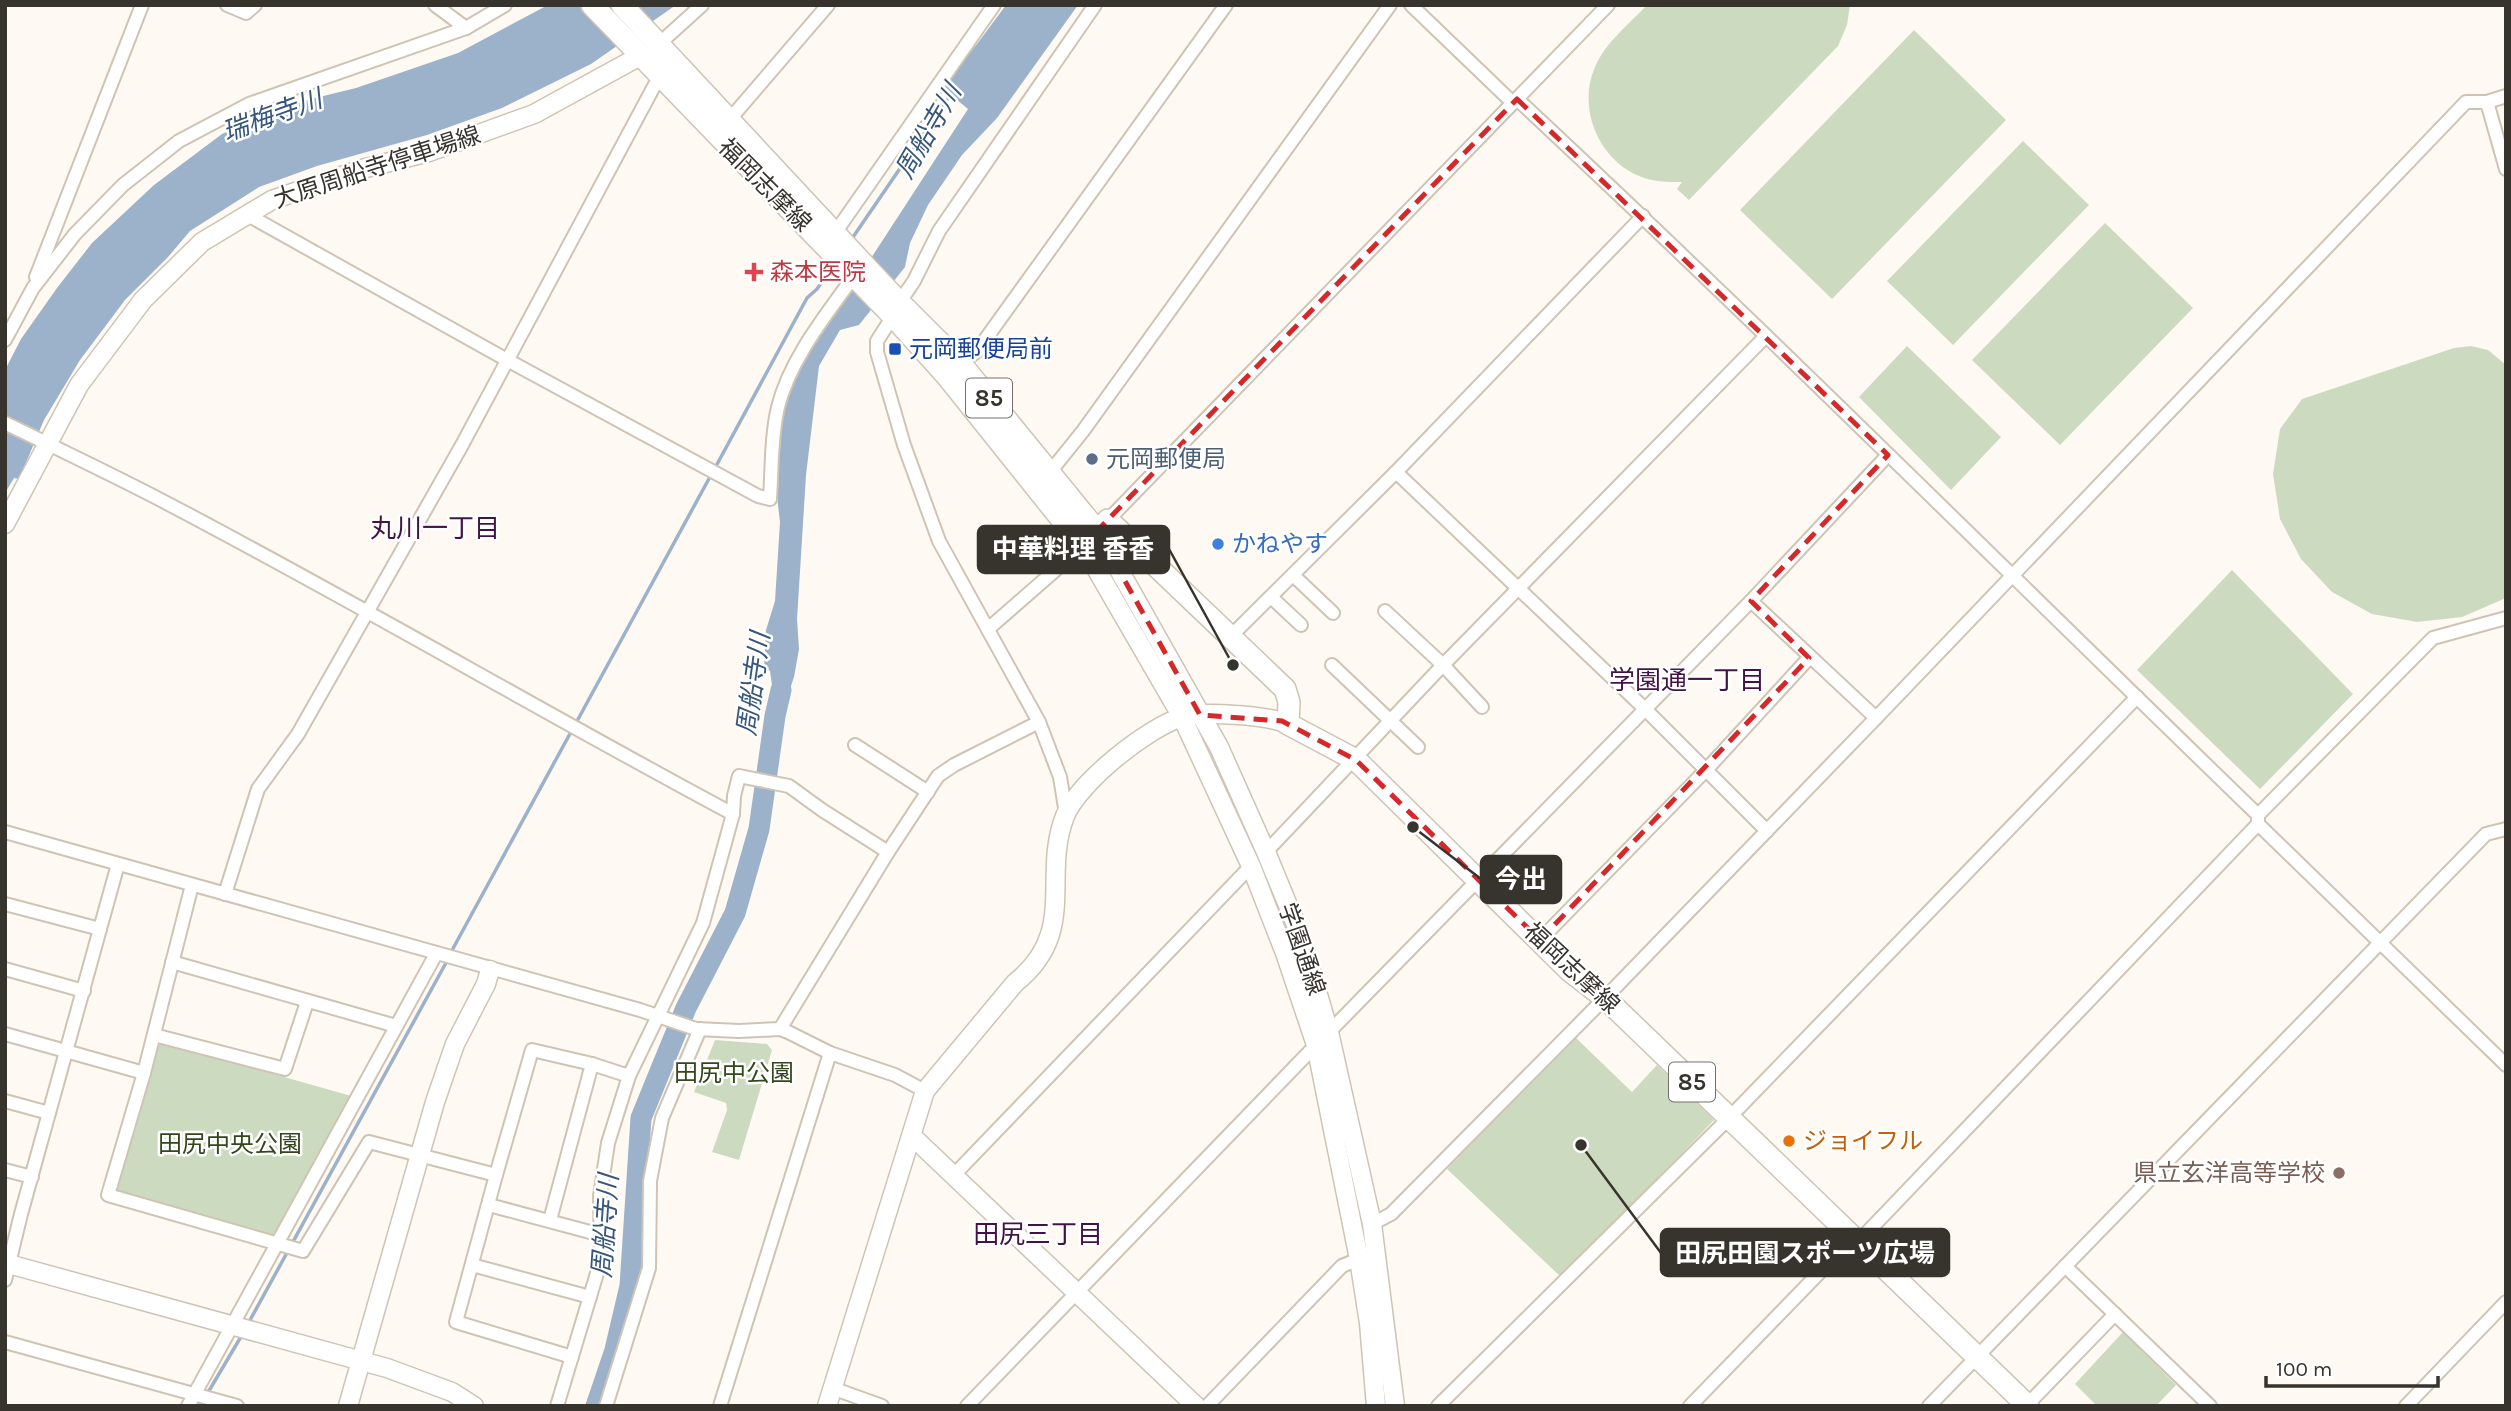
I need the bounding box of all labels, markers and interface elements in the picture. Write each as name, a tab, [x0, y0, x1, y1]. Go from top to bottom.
water label: 周船寺川	[889, 76, 969, 184]
water label: 瑞梅寺川	[218, 82, 329, 148]
street label: 大原周船寺停車場線	[270, 120, 484, 214]
street label: 福岡志摩線	[713, 133, 817, 237]
place label: 森本医院	[770, 258, 866, 286]
marker: 森本医院	[744, 262, 764, 282]
place label: 元岡郵便局前	[909, 335, 1053, 363]
marker: 元岡郵便局前	[887, 341, 903, 357]
road number: 85	[966, 378, 1012, 418]
place label: 元岡郵便局	[1106, 445, 1226, 473]
marker: 元岡郵便局	[1084, 451, 1100, 467]
district label: 丸川一丁目	[370, 513, 500, 544]
callout: 中華料理 香香	[978, 526, 1169, 573]
place label: かねやす	[1232, 530, 1328, 558]
text: 中華料理 香香	[992, 534, 1154, 565]
marker: かねやす	[1210, 536, 1226, 552]
water label: 周船寺川	[731, 627, 776, 738]
district label: 学園通一丁目	[1609, 665, 1765, 696]
callout: 今出	[1481, 856, 1561, 903]
text: 今出	[1495, 864, 1547, 895]
street label: 学園通線	[1273, 899, 1331, 999]
street label: 福岡志摩線	[1519, 917, 1625, 1019]
park label: 田尻中公園	[674, 1059, 794, 1087]
road number: 85	[1669, 1063, 1715, 1102]
place label: ジョイフル	[1803, 1127, 1923, 1155]
park label: 田尻中央公園	[158, 1130, 302, 1158]
marker: ジョイフル	[1781, 1133, 1797, 1149]
place label: 県立玄洋高等学校	[2133, 1159, 2325, 1187]
marker: 県立玄洋高等学校	[2331, 1165, 2347, 1181]
water label: 周船寺川	[586, 1170, 625, 1279]
district label: 田尻三丁目	[973, 1219, 1103, 1250]
callout: 田尻田園スポーツ広場	[1661, 1229, 1949, 1276]
text: 田尻田園スポーツ広場	[1675, 1238, 1935, 1269]
scale bar	[2266, 1344, 2438, 1388]
text: 100 m	[2276, 1357, 2333, 1381]

